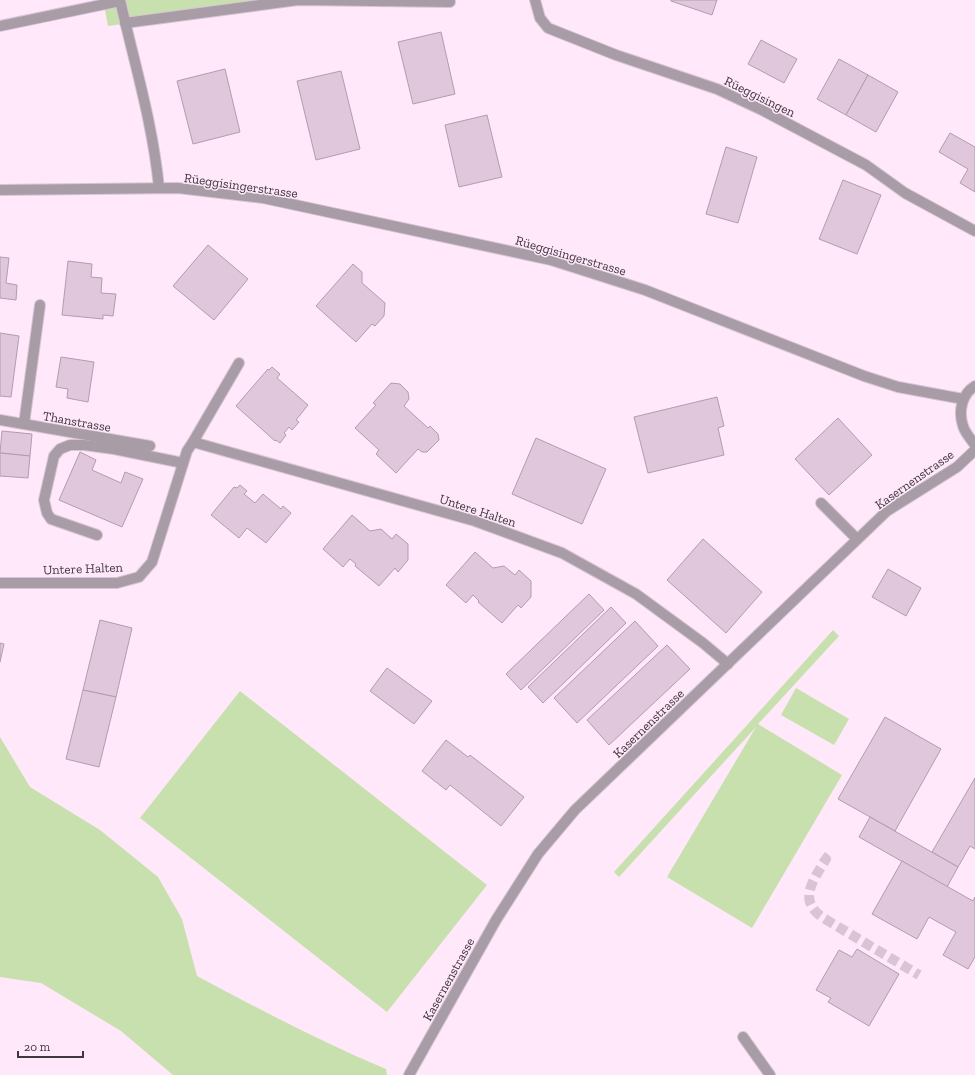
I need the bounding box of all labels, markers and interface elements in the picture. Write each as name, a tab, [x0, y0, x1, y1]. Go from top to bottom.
street label: Rüeggisingen	[722, 73, 798, 120]
street label: Rüeggisingerstrasse	[183, 170, 299, 201]
street label: Rüeggisingerstrasse	[514, 232, 628, 278]
street label: Thanstrasse	[42, 408, 112, 435]
street label: Kasernenstrasse	[872, 447, 957, 512]
street label: Untere Halten	[438, 491, 519, 530]
street label: Untere Halten	[43, 560, 124, 577]
street label: Kasernenstrasse	[610, 686, 687, 761]
street label: Kasernenstrasse	[419, 935, 477, 1023]
scale bar	[18, 1033, 83, 1059]
text: 20 m	[24, 1040, 51, 1054]

